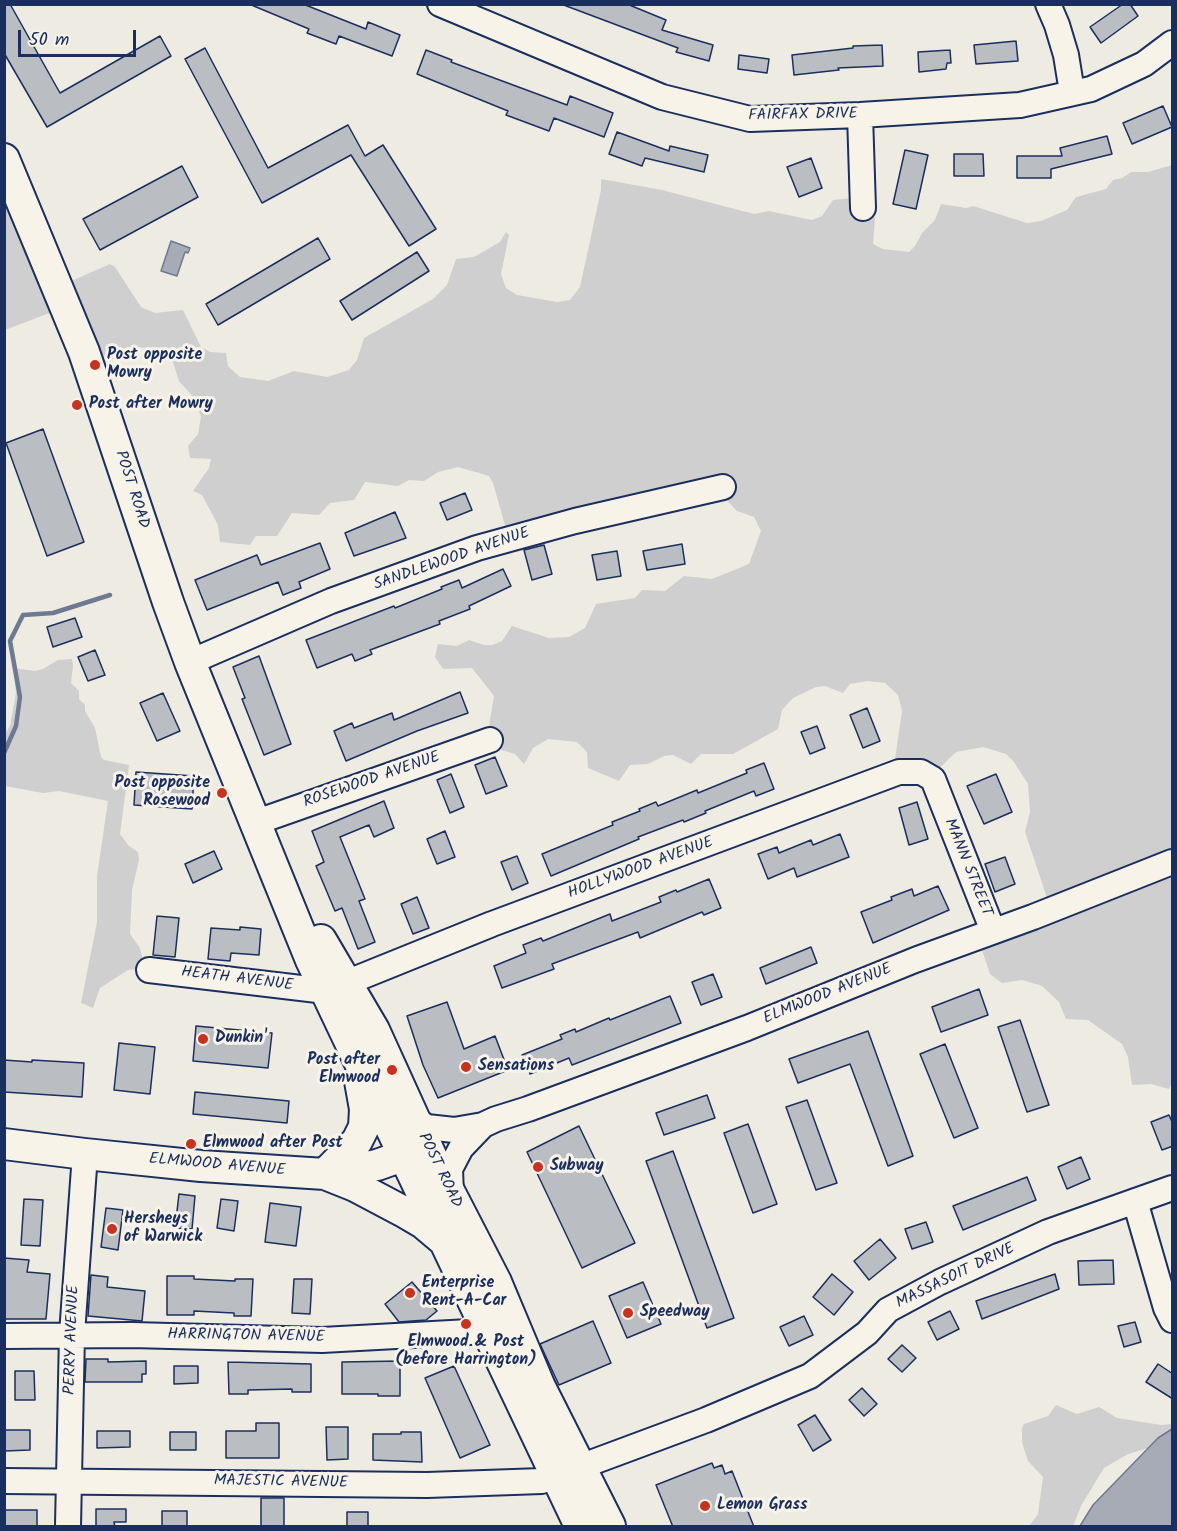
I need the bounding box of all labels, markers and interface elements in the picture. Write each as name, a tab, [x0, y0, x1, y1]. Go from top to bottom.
scale bar	[21, 18, 140, 56]
text: 50 m	[29, 26, 69, 55]
street label: FAIRFAX DRIVE	[748, 105, 858, 127]
place label: Post opposite Mowry	[107, 346, 202, 384]
marker: Post opposite Mowry	[88, 358, 102, 372]
place label: Post after Mowry	[89, 395, 213, 415]
marker: Post after Mowry	[70, 398, 84, 412]
street label: POST ROAD	[109, 448, 153, 532]
street label: SANDLEWOOD AVENUE	[371, 524, 533, 596]
street label: ROSEWOOD AVENUE	[301, 749, 443, 813]
place label: Post opposite Rosewood	[115, 774, 210, 812]
marker: Post opposite Rosewood	[215, 786, 229, 800]
street label: MANN STREET	[939, 816, 995, 920]
street label: HOLLYWOOD AVENUE	[566, 834, 716, 904]
street label: ELMWOOD AVENUE	[761, 960, 895, 1030]
street label: HEATH AVENUE	[180, 964, 294, 996]
place label: Dunkin'	[215, 1029, 267, 1049]
marker: Dunkin'	[196, 1032, 210, 1046]
place label: Post after Elmwood	[307, 1051, 380, 1089]
place label: Sensations	[478, 1057, 554, 1077]
marker: Sensations	[459, 1060, 473, 1074]
marker: Post after Elmwood	[385, 1063, 399, 1077]
street label: POST ROAD	[413, 1130, 465, 1212]
place label: Elmwood after Post	[203, 1134, 343, 1154]
marker: Elmwood after Post	[184, 1137, 198, 1151]
street label: ELMWOOD AVENUE	[148, 1150, 286, 1182]
place label: Subway	[550, 1157, 604, 1177]
marker: Subway	[531, 1160, 545, 1174]
place label: Hersheys of Warwick	[124, 1210, 202, 1248]
marker: Hersheys of Warwick	[105, 1222, 119, 1236]
street label: MASSASOIT DRIVE	[893, 1240, 1019, 1314]
place label: Enterprise Rent-A-Car	[422, 1274, 506, 1312]
street label: PERRY AVENUE	[61, 1285, 85, 1395]
marker: Enterprise Rent-A-Car	[403, 1286, 417, 1300]
place label: Speedway	[640, 1303, 710, 1323]
marker: Speedway	[621, 1306, 635, 1320]
marker: Elmwood & Post (before Harrington)	[459, 1317, 473, 1331]
street label: HARRINGTON AVENUE	[167, 1326, 325, 1348]
place label: Elmwood & Post (before Harrington)	[395, 1333, 537, 1371]
street label: MAJESTIC AVENUE	[214, 1472, 348, 1494]
place label: Lemon Grass	[717, 1496, 807, 1516]
marker: Lemon Grass	[698, 1499, 712, 1513]

